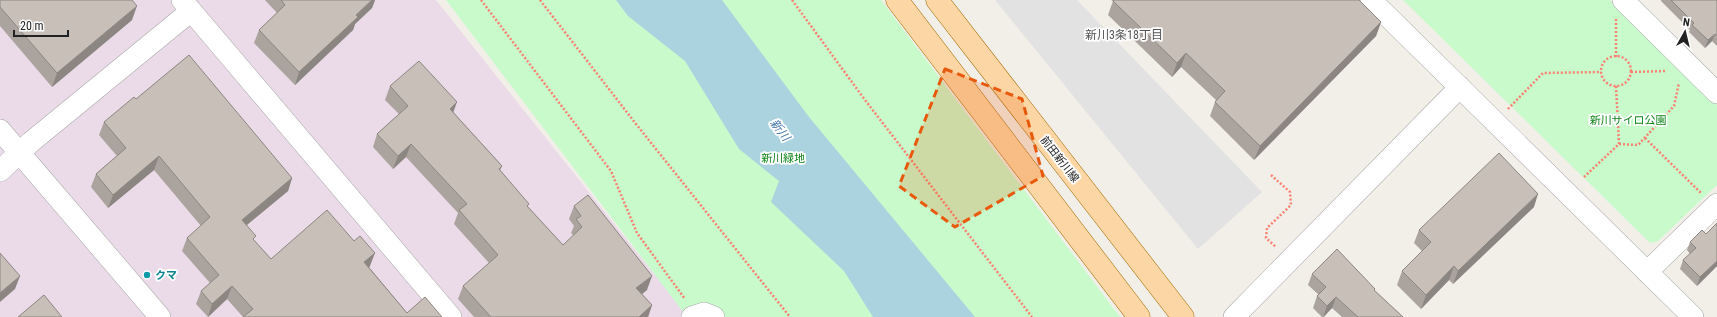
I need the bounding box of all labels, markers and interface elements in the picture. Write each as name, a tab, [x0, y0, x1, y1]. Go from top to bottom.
scale bar	[14, 12, 68, 38]
north arrow	[1665, 12, 1705, 52]
text: N	[1682, 16, 1691, 30]
text: 20 m	[20, 19, 44, 33]
district label: 新川3条18丁目	[1085, 28, 1163, 42]
park label: 新川サイロ公園	[1590, 114, 1667, 127]
water label: 新川	[767, 116, 794, 145]
street label: 前田新川線	[1038, 134, 1082, 185]
park label: 新川緑地	[761, 152, 805, 165]
place label: クマ	[155, 269, 177, 282]
marker: クマ	[142, 270, 152, 280]

